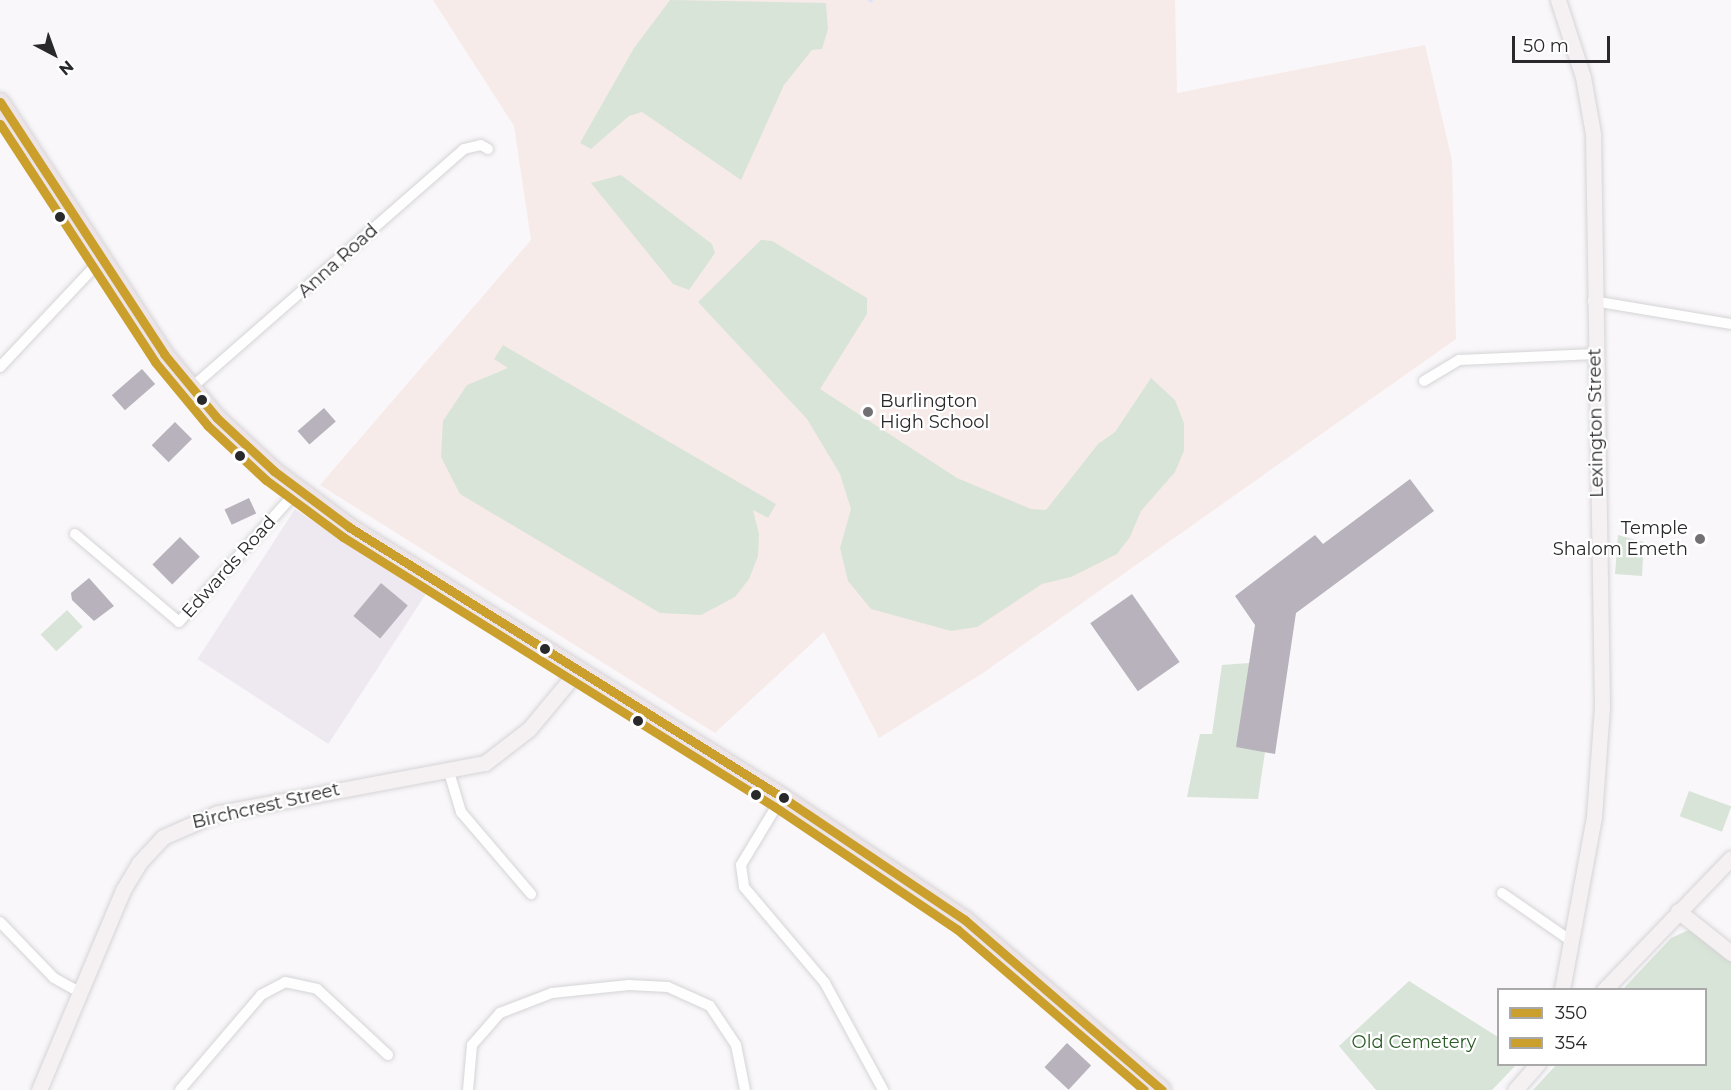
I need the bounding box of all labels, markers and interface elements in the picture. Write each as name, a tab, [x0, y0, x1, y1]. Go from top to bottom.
north arrow	[24, 24, 84, 84]
scale bar	[1515, 24, 1612, 62]
text: 50 m	[1523, 35, 1569, 57]
text: N	[55, 57, 77, 79]
unlabelled marker	[54, 211, 66, 223]
street label: Anna Road	[294, 220, 382, 302]
street label: Lexington Street	[1584, 348, 1608, 498]
place label: Burlington High School	[880, 391, 989, 434]
unlabelled marker	[196, 394, 208, 406]
marker: Burlington High School	[861, 405, 875, 419]
unlabelled marker	[234, 450, 246, 462]
street label: Edwards Road	[177, 511, 281, 623]
place label: Temple Shalom Emeth	[1553, 518, 1688, 560]
marker: Temple Shalom Emeth	[1693, 532, 1707, 546]
unlabelled marker	[539, 643, 551, 655]
unlabelled marker	[632, 715, 644, 727]
street label: Birchcrest Street	[190, 779, 342, 833]
unlabelled marker	[750, 789, 762, 801]
unlabelled marker	[778, 792, 790, 804]
legend	[1497, 988, 1707, 1066]
text: 350	[1555, 1002, 1587, 1024]
park label: Old Cemetery	[1352, 1031, 1476, 1053]
text: 354	[1555, 1032, 1587, 1054]

